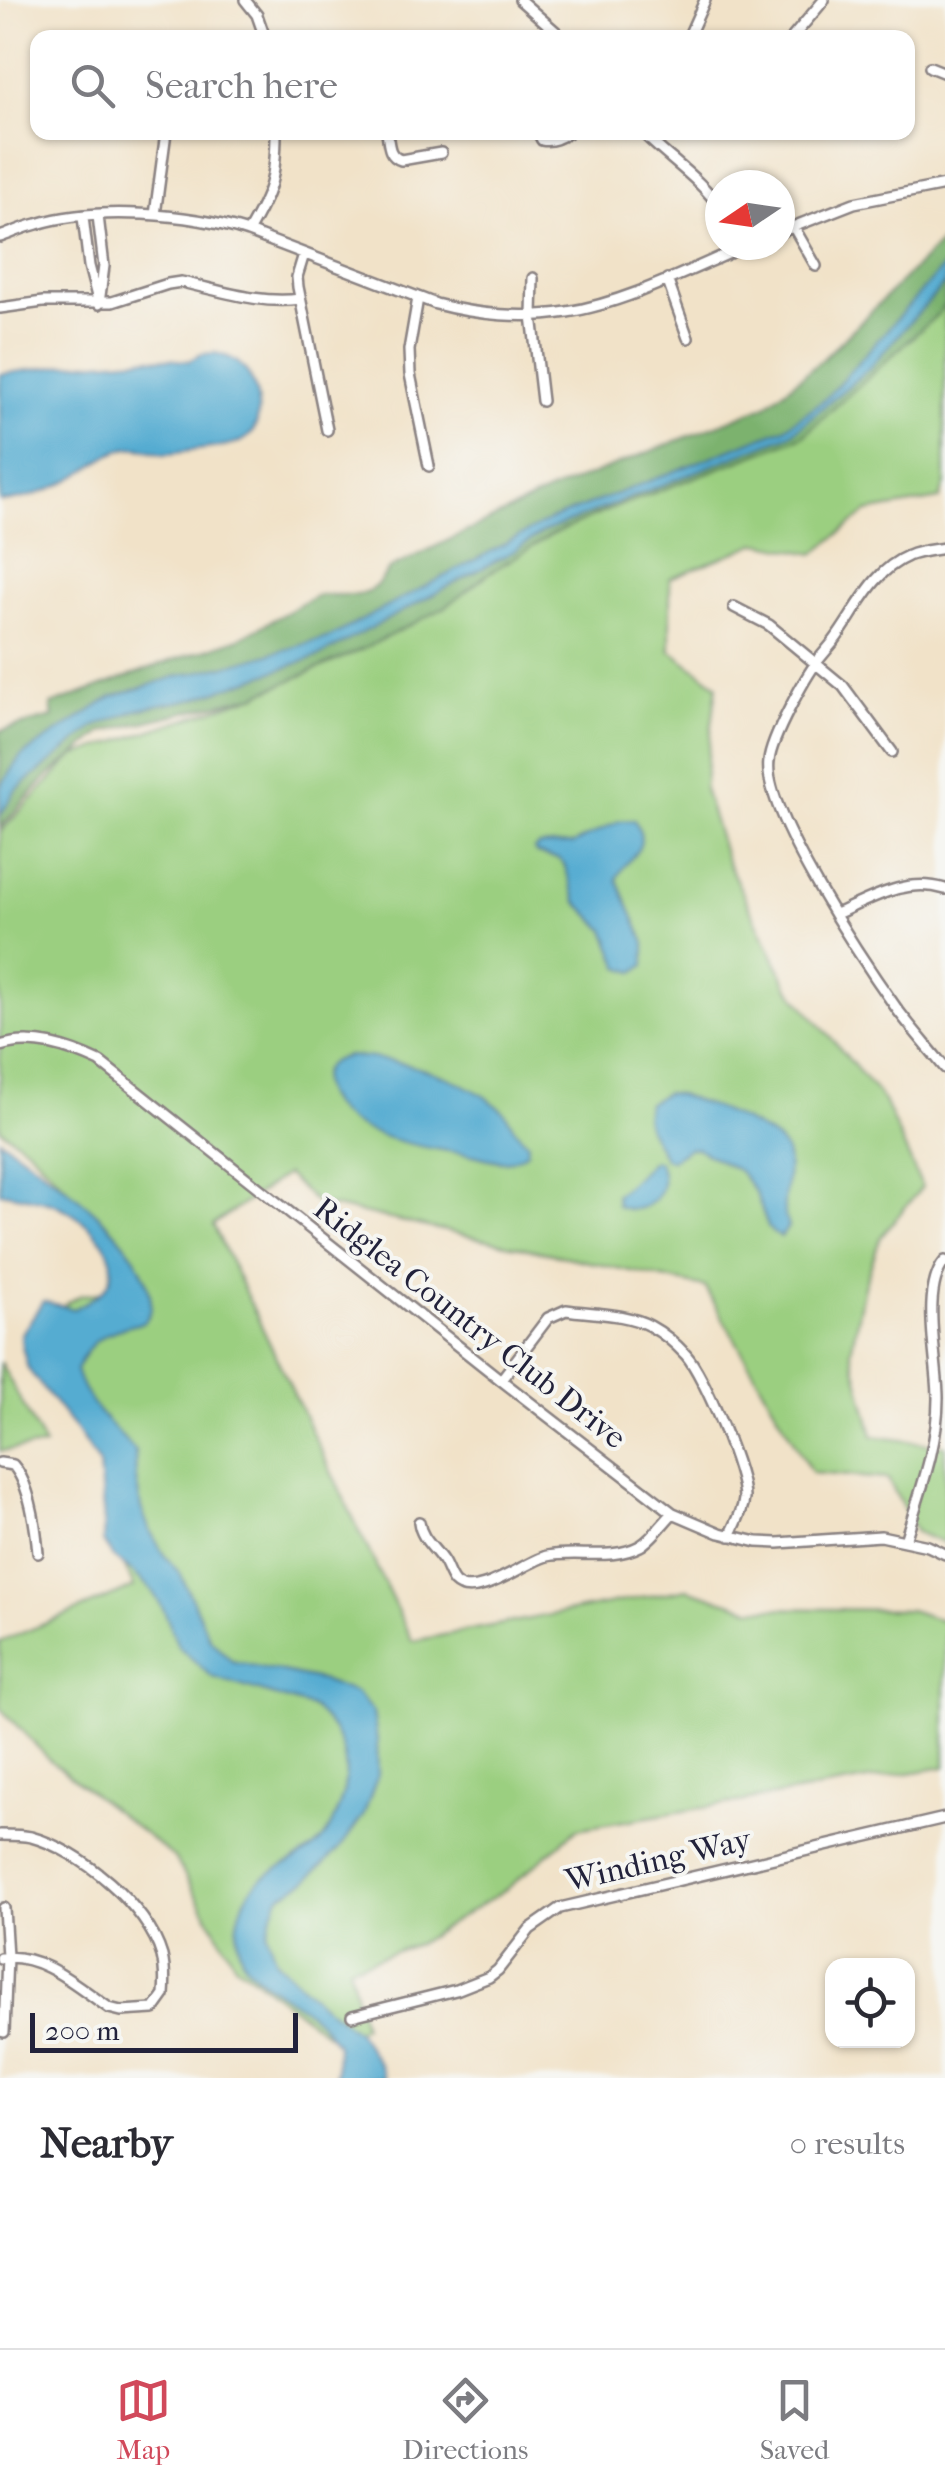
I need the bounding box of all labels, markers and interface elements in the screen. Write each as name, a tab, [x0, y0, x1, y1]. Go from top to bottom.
search box	[30, 30, 915, 140]
icon: search	[65, 58, 120, 113]
text: Search here	[145, 63, 338, 108]
north arrow	[705, 170, 795, 260]
street label: Ridglea Country Club Drive	[307, 1190, 634, 1456]
street label: Winding Way	[561, 1820, 755, 1900]
map controls	[825, 1958, 915, 2048]
button: locate	[825, 1958, 915, 2048]
scale bar	[30, 2008, 298, 2052]
text: 200 m	[45, 2014, 120, 2047]
text: Nearby	[40, 2119, 172, 2168]
text: 0 results	[789, 2125, 905, 2162]
tab: Map	[116, 2373, 171, 2466]
tab: Directions	[402, 2373, 528, 2466]
tab: Saved	[760, 2373, 829, 2466]

